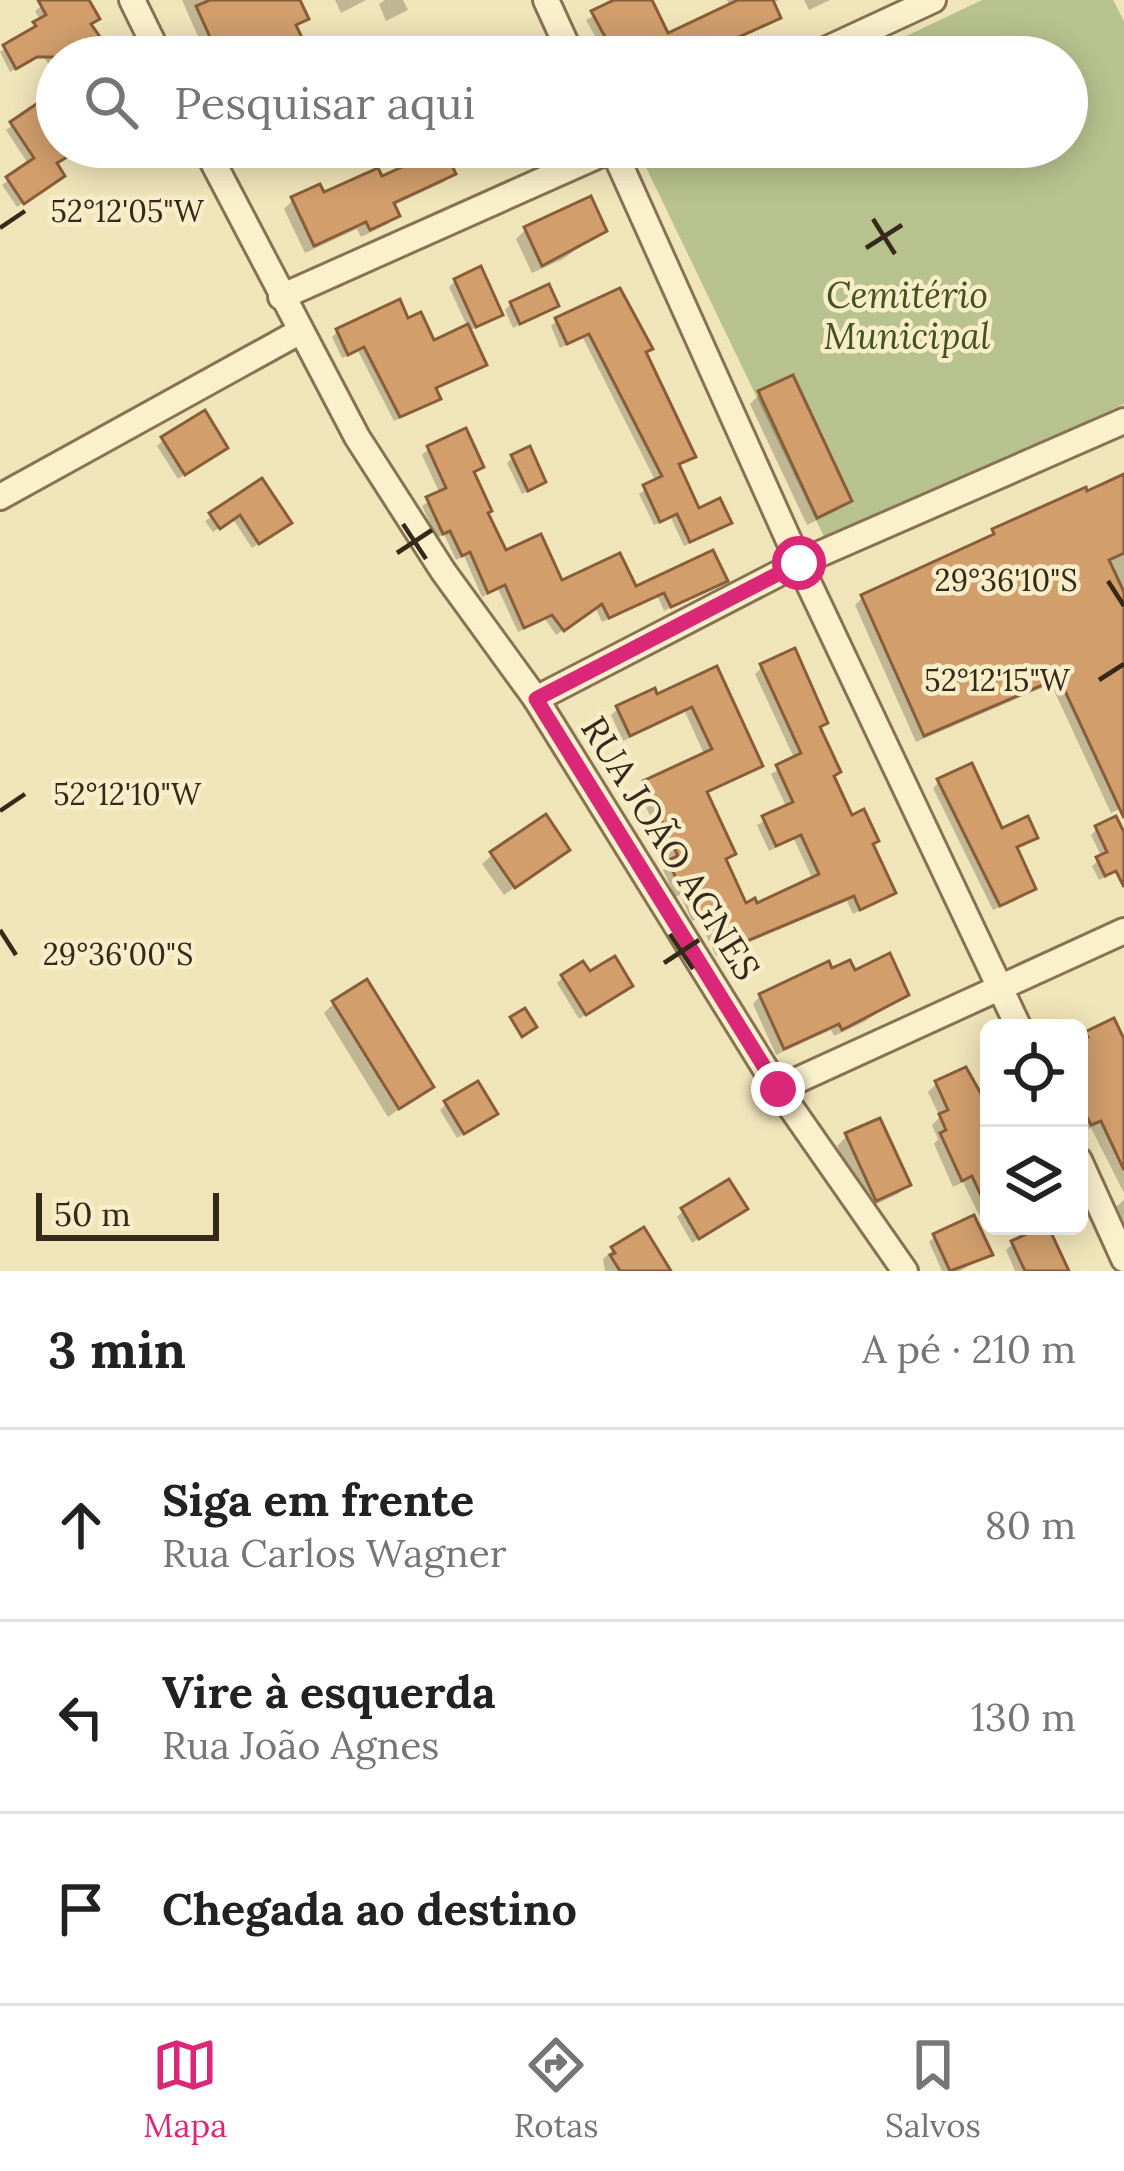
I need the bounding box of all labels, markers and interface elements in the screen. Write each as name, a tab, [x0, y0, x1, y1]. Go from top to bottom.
search box	[36, 36, 1088, 168]
icon: search	[78, 69, 144, 135]
text: Pesquisar aqui	[174, 74, 475, 131]
text: 52°12'05"W	[50, 192, 205, 230]
park label: Cemitério Municipal	[823, 272, 991, 359]
route start	[772, 536, 826, 590]
text: 29°36'10"S	[935, 561, 1077, 599]
text: 52°12'15"W	[924, 661, 1071, 699]
street label: RUA JOÃO AGNES	[571, 708, 771, 988]
text: 52°12'10"W	[53, 775, 202, 813]
text: 29°36'00"S	[43, 935, 193, 973]
map controls	[980, 1019, 1088, 1235]
button: locate	[980, 1019, 1088, 1127]
route end	[751, 1062, 805, 1116]
button: layers	[980, 1127, 1088, 1235]
scale bar	[36, 1187, 219, 1240]
text: 50 m	[54, 1193, 131, 1235]
text: 3 min	[48, 1317, 186, 1382]
text: A pé · 210 m	[862, 1324, 1076, 1374]
text: Siga em frente	[162, 1471, 474, 1528]
icon: ahead	[48, 1492, 114, 1558]
text: 80 m	[985, 1500, 1076, 1550]
text: Rua Carlos Wagner	[162, 1528, 507, 1578]
text: Vire à esquerda	[162, 1663, 496, 1720]
icon: left	[48, 1684, 114, 1750]
text: 130 m	[971, 1692, 1076, 1742]
text: Rua João Agnes	[162, 1720, 439, 1770]
icon: arrive	[48, 1876, 114, 1942]
text: Chegada ao destino	[162, 1880, 577, 1937]
tab: Mapa	[143, 2032, 227, 2146]
tab: Rotas	[514, 2032, 599, 2146]
tab: Salvos	[885, 2032, 981, 2146]

